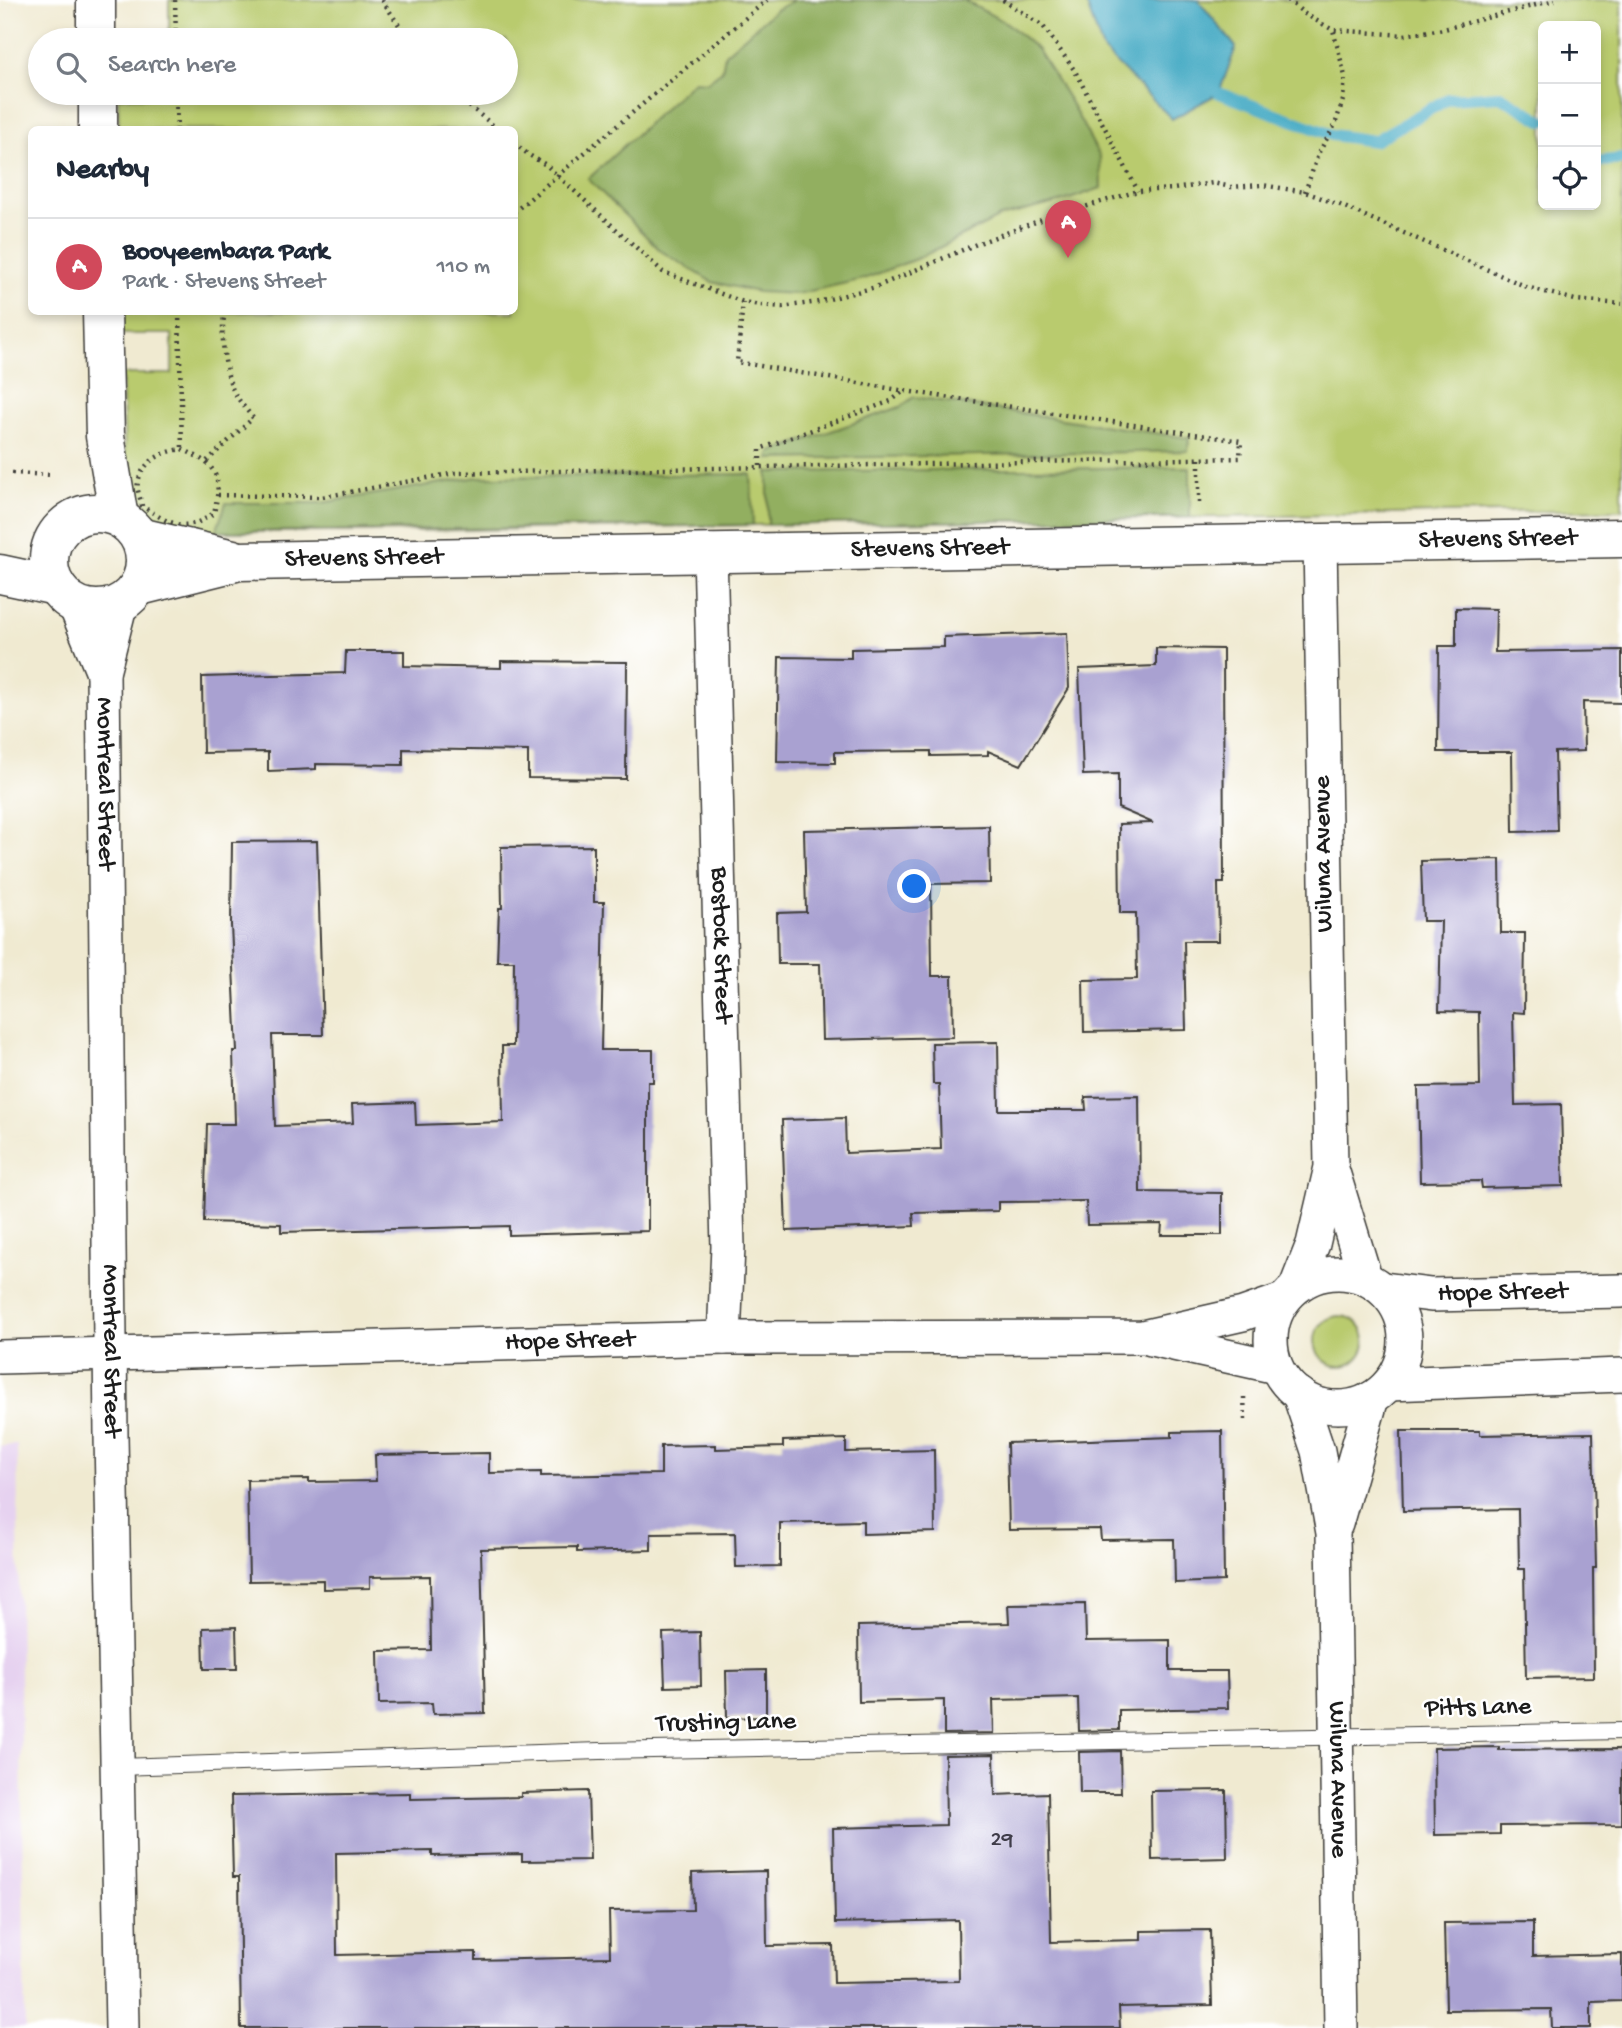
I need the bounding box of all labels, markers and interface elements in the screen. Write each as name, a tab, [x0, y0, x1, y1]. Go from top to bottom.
map controls	[1538, 21, 1601, 210]
button: +	[1538, 21, 1601, 84]
search box	[28, 28, 518, 105]
icon: search	[52, 48, 90, 86]
text: Search here	[108, 51, 236, 82]
button: −	[1538, 84, 1601, 147]
button: locate	[1538, 147, 1601, 210]
text: Nearby	[56, 154, 149, 189]
pin: A	[1045, 200, 1091, 258]
text: Booyeembara Park	[123, 238, 329, 269]
text: A	[72, 254, 86, 281]
text: 110 m	[437, 254, 490, 281]
text: Park · Stevens Street	[123, 269, 325, 296]
street label: Stevens Street	[1418, 523, 1580, 557]
street label: Stevens Street	[850, 533, 1012, 566]
street label: Stevens Street	[284, 542, 446, 576]
street label: Montreal Street	[88, 697, 121, 873]
street label: Wiluna Avenue	[1308, 775, 1342, 933]
street label: Bostock Street	[703, 865, 738, 1026]
your location	[897, 869, 931, 903]
street label: Montreal Street	[94, 1264, 127, 1440]
street label: Hope Street	[1437, 1277, 1570, 1310]
street label: Hope Street	[504, 1325, 638, 1359]
street label: Pitts Lane	[1423, 1693, 1532, 1725]
street label: Wiluna Avenue	[1320, 1701, 1354, 1859]
street label: Trusting Lane	[654, 1707, 797, 1741]
house number: 29	[991, 1827, 1014, 1854]

